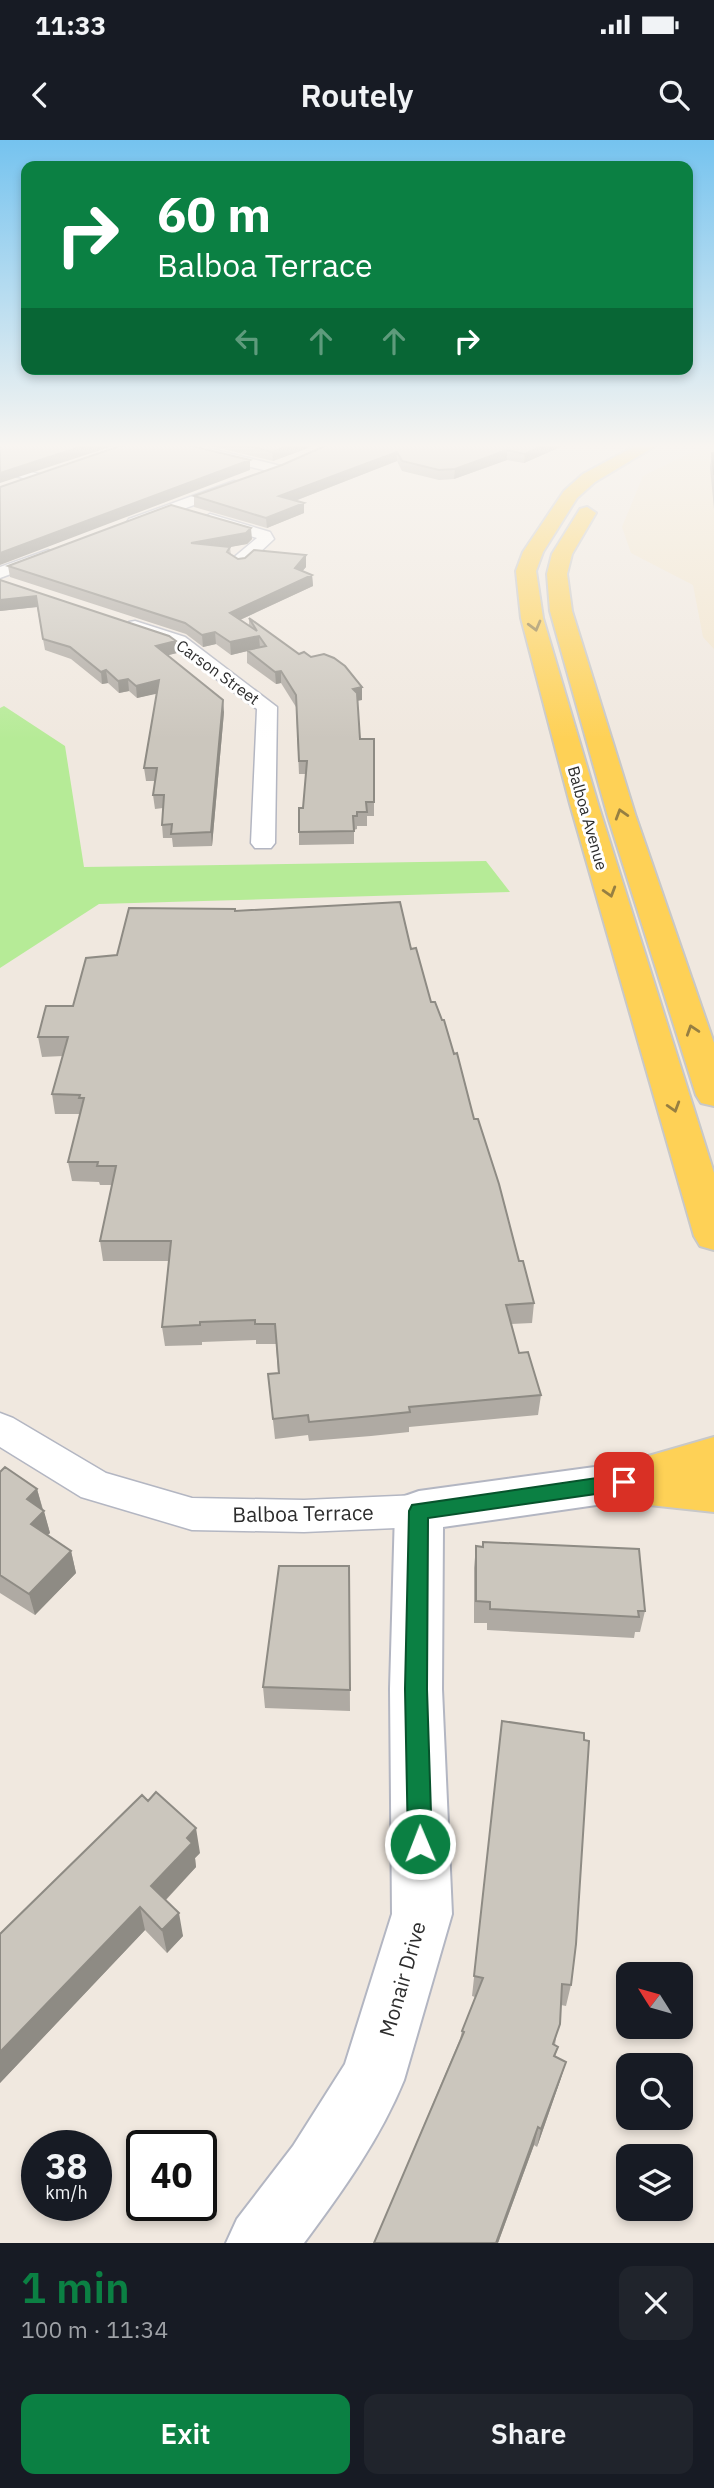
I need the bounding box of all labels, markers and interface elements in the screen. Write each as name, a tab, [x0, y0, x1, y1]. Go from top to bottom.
text: 11:33	[35, 8, 106, 42]
text: Routely	[300, 74, 414, 116]
icon: back	[21, 76, 59, 114]
icon: search	[655, 76, 693, 114]
text: 60 m	[157, 182, 271, 245]
icon: right	[42, 189, 133, 280]
text: Balboa Terrace	[157, 244, 373, 286]
icon: left	[229, 322, 267, 360]
icon: ahead	[302, 322, 340, 360]
icon: ahead	[375, 322, 413, 360]
icon: right	[448, 322, 486, 360]
one-way arrow	[527, 620, 541, 632]
street label: Carson Street	[173, 635, 263, 709]
street label: Balboa Avenue	[564, 764, 612, 873]
one-way arrow	[615, 809, 629, 821]
one-way arrow	[602, 886, 617, 898]
one-way arrow	[686, 1025, 701, 1037]
one-way arrow	[665, 1100, 680, 1112]
pin	[594, 1452, 654, 1512]
icon: arrive	[605, 1463, 643, 1501]
street label: Balboa Terrace	[232, 1498, 374, 1528]
position arrow	[383, 1807, 457, 1881]
street label: Monair Drive	[372, 1918, 432, 2040]
north arrow	[616, 1962, 693, 2039]
map controls	[616, 1962, 693, 2221]
button: search	[616, 2053, 693, 2130]
speed limit sign: 40	[126, 2130, 217, 2221]
text: 38	[45, 2143, 88, 2189]
button: layers	[616, 2144, 693, 2221]
text: km/h	[45, 2181, 88, 2204]
text: 1 min	[21, 2260, 130, 2315]
button: close	[619, 2266, 693, 2340]
text: 100 m · 11:34	[21, 2314, 168, 2344]
button: Exit	[21, 2394, 350, 2474]
button: Share	[364, 2394, 693, 2474]

